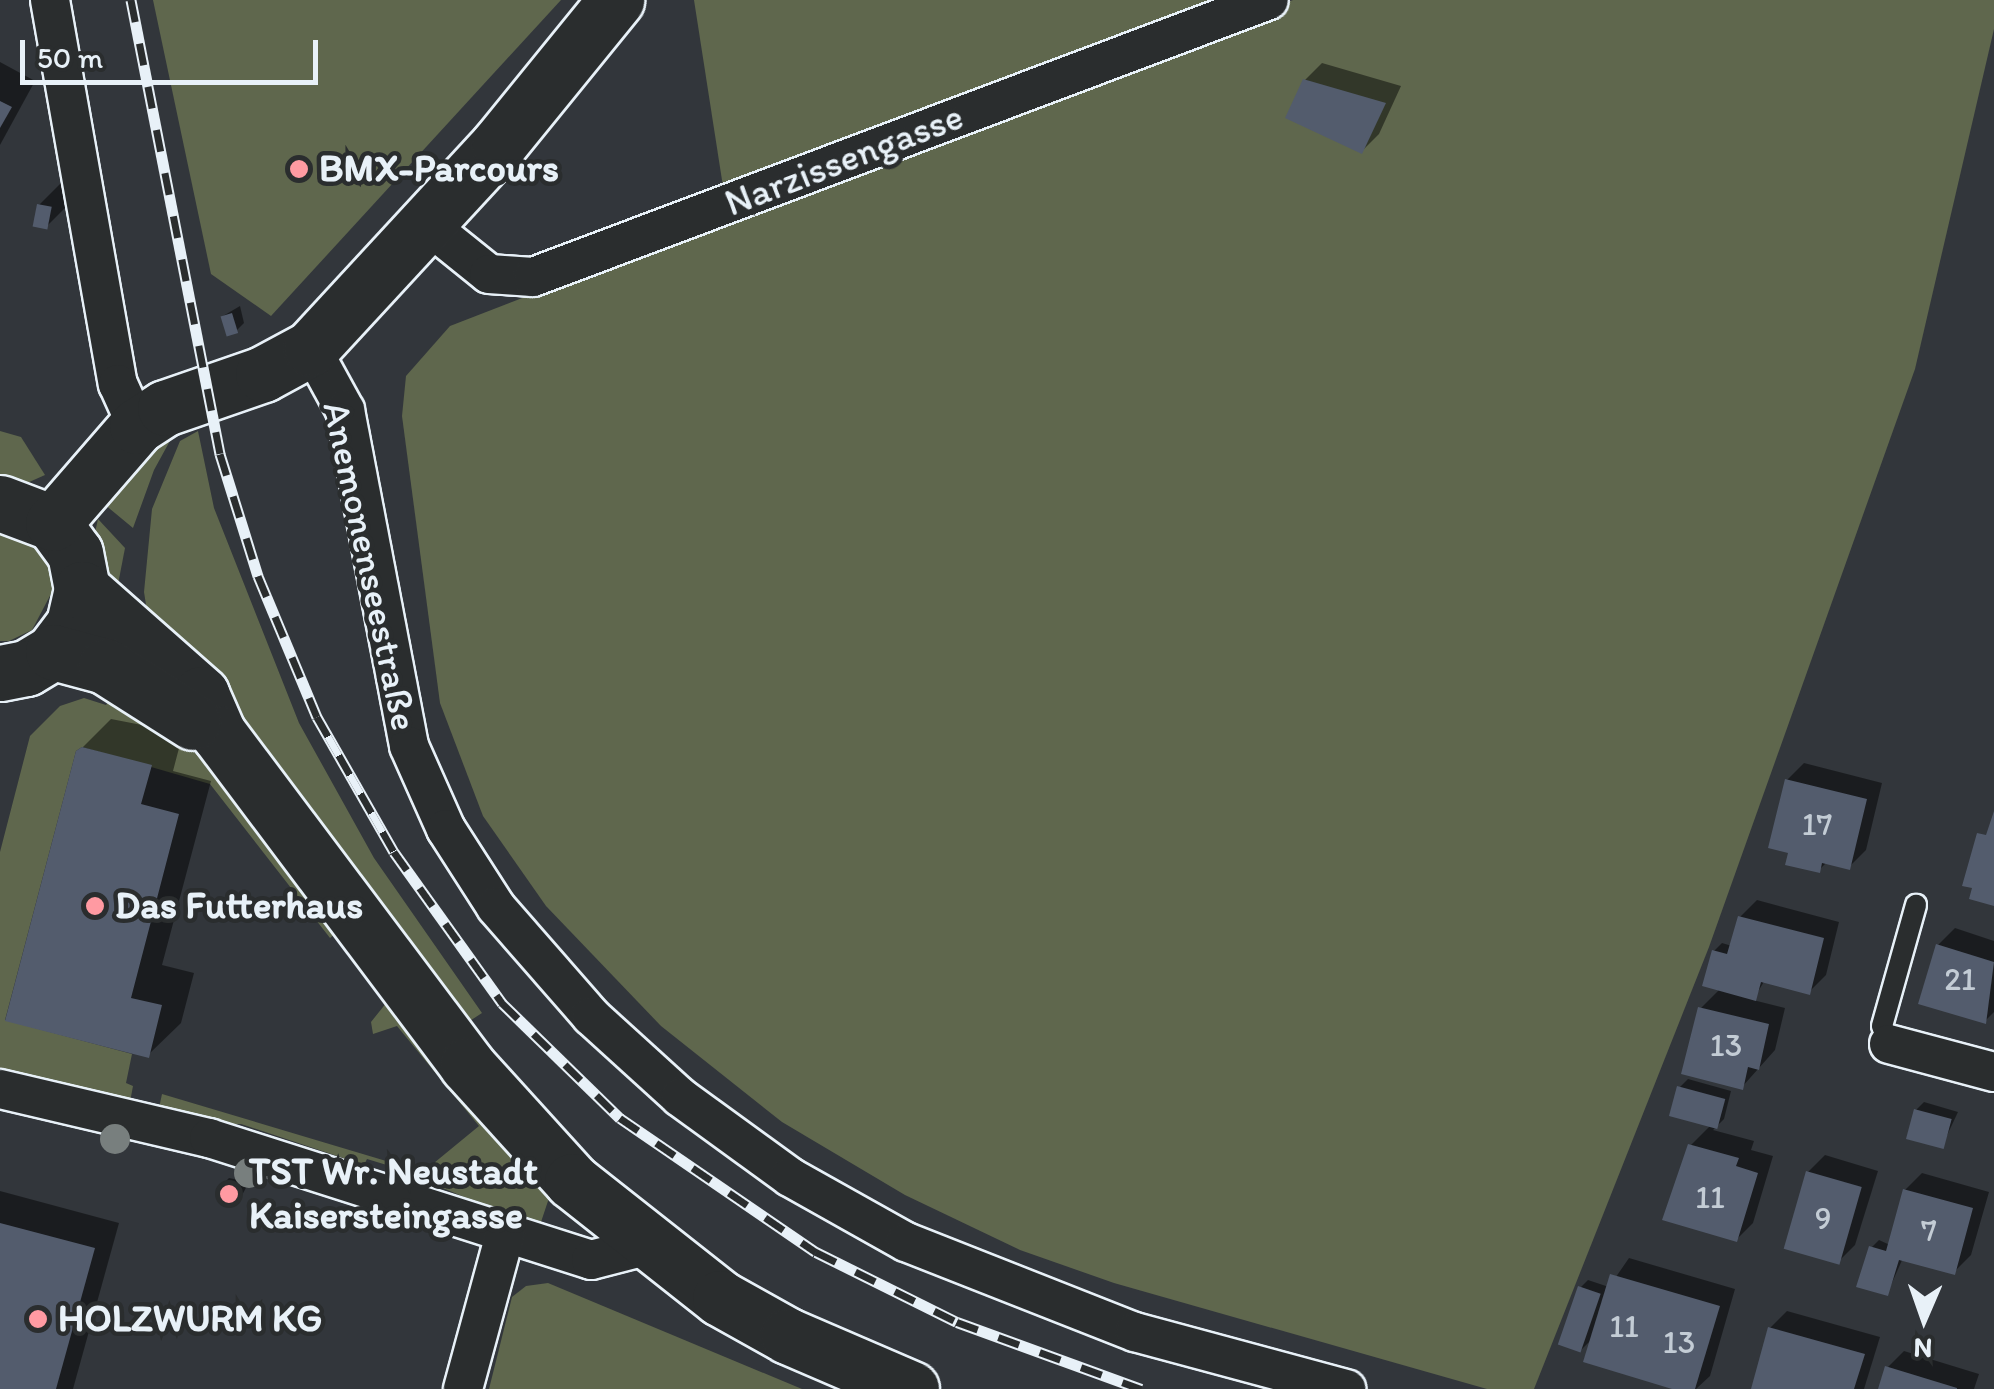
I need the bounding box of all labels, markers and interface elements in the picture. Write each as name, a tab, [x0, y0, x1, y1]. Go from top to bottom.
scale bar	[25, 20, 322, 82]
text: 50 m	[37, 39, 103, 76]
street label: Narzissengasse	[719, 94, 969, 226]
place label: BMX-Parcours	[319, 146, 559, 192]
marker: BMX-Parcours	[288, 158, 310, 180]
street label: Anemonenseestraße	[313, 397, 427, 735]
house number: 17	[1802, 805, 1832, 843]
place label: Das Futterhaus	[115, 883, 363, 929]
marker: Das Futterhaus	[84, 895, 106, 917]
house number: 21	[1944, 960, 1976, 998]
house number: 13	[1710, 1026, 1742, 1064]
place label: TST Wr. Neustadt Kaisersteingasse	[249, 1149, 537, 1238]
house number: 11	[1695, 1178, 1725, 1216]
marker: TST Wr. Neustadt Kaisersteingasse	[218, 1183, 240, 1205]
house number: 9	[1815, 1199, 1831, 1237]
house number: 7	[1921, 1211, 1937, 1249]
north arrow	[1874, 1269, 1974, 1369]
place label: HOLZWURM KG	[58, 1296, 323, 1342]
house number: 11	[1609, 1307, 1639, 1345]
marker: HOLZWURM KG	[27, 1308, 49, 1330]
house number: 13	[1663, 1323, 1695, 1361]
text: N	[1913, 1332, 1933, 1366]

